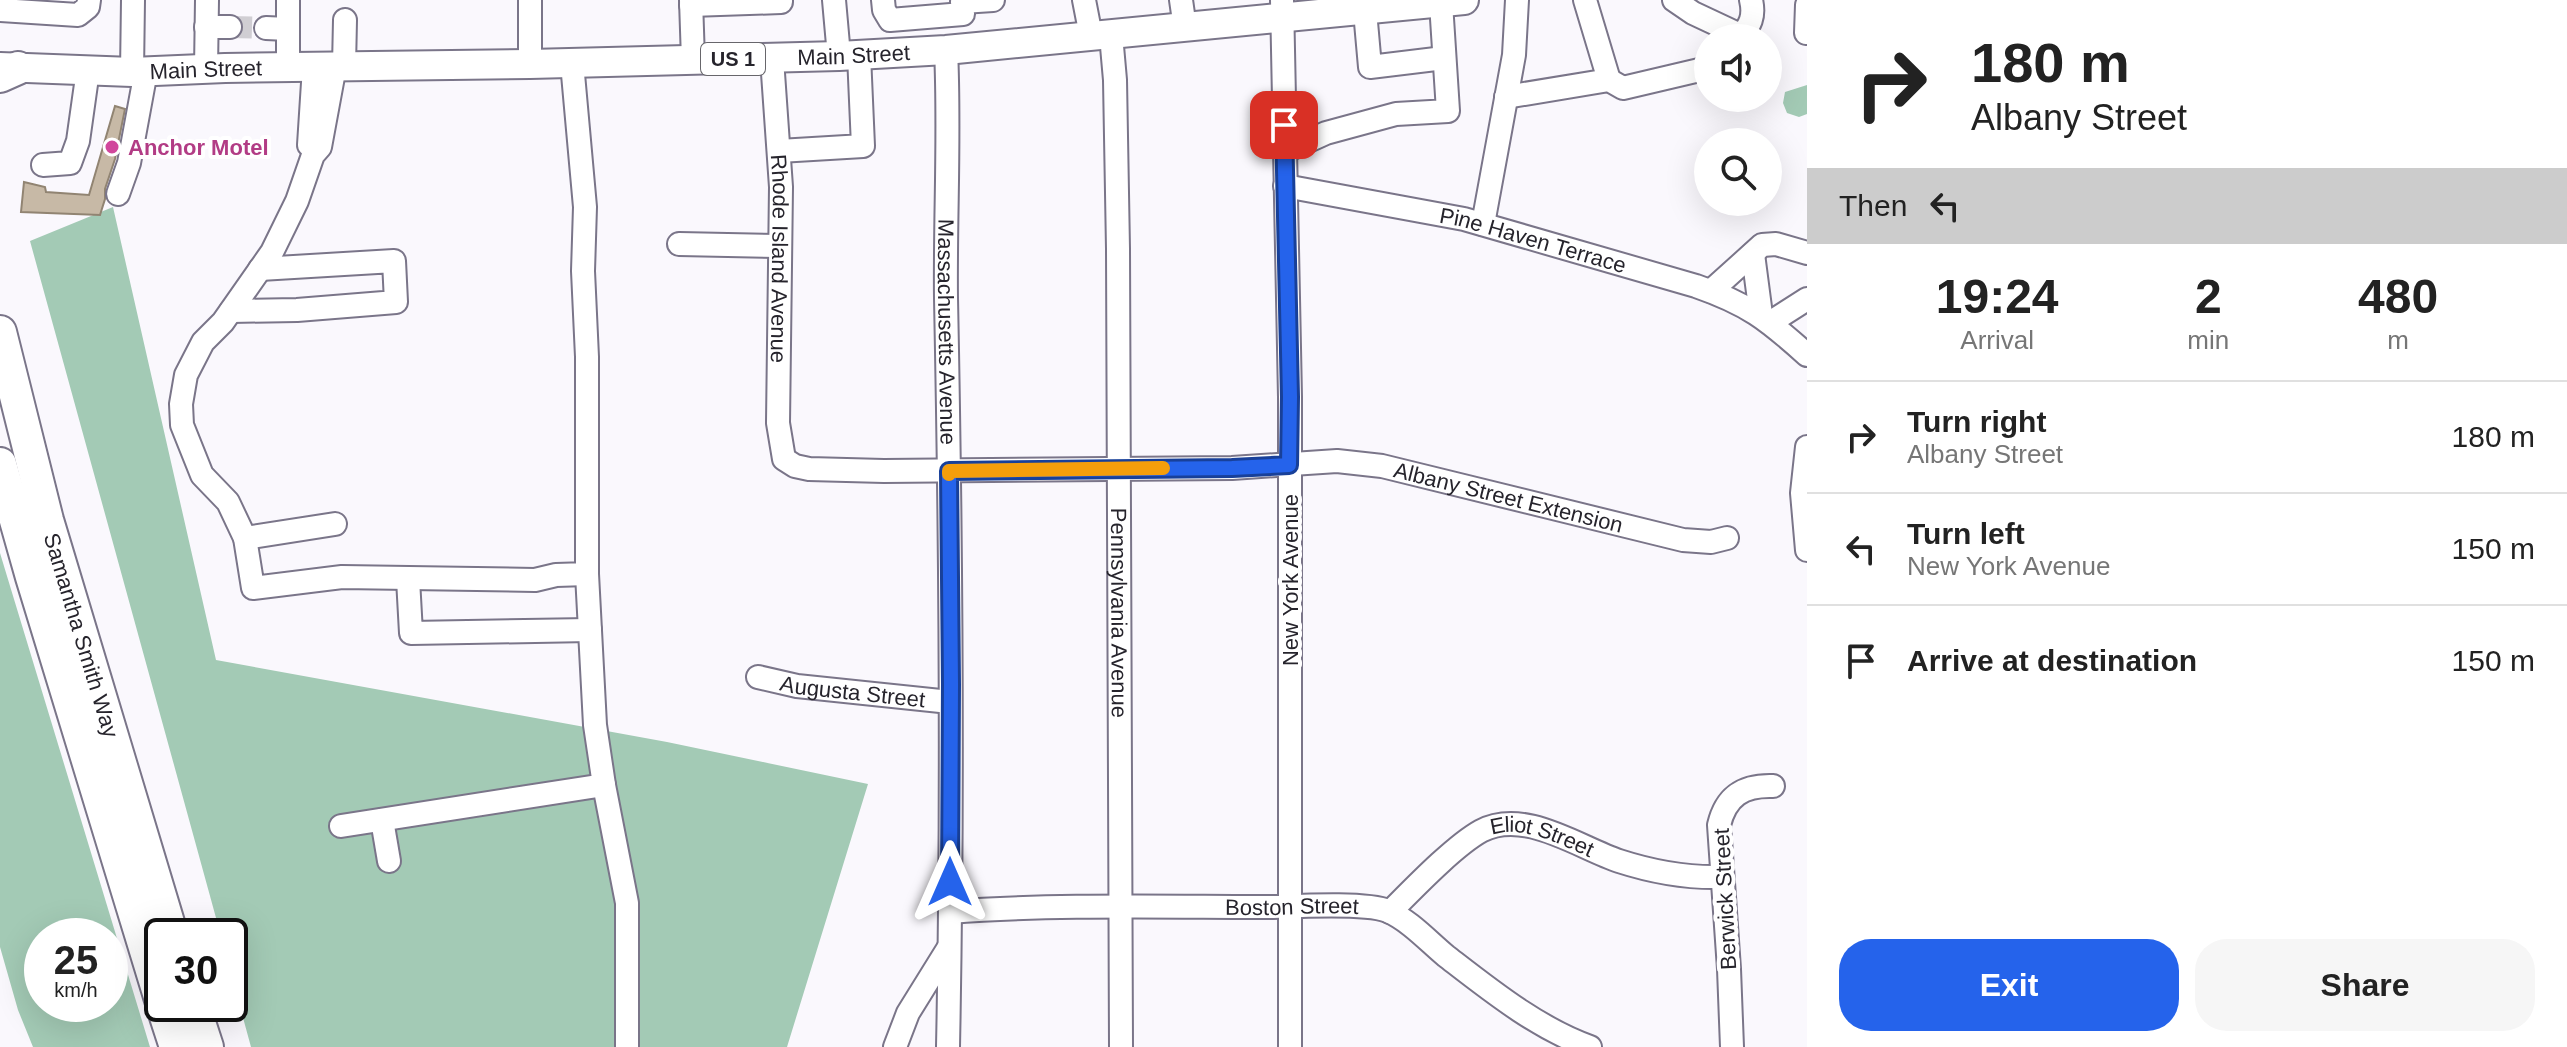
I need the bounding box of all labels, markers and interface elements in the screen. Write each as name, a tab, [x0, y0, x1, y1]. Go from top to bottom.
map controls	[1694, 24, 1782, 216]
button: sound	[1694, 24, 1782, 112]
text: 180 m	[1971, 31, 2130, 94]
icon: right	[1839, 32, 1943, 136]
street label: Main Street	[797, 40, 911, 70]
road number: US 1	[701, 43, 765, 75]
street label: Main Street	[149, 55, 262, 84]
pin	[1250, 91, 1318, 159]
text: Albany Street	[1971, 97, 2187, 138]
icon: arrive	[1262, 103, 1306, 147]
button: search	[1694, 128, 1782, 216]
place label: Anchor Motel	[128, 135, 269, 160]
marker: Anchor Motel	[103, 138, 121, 156]
street label: Rhode Island Avenue	[766, 153, 794, 363]
icon: left	[1923, 184, 1967, 228]
text: Then	[1839, 189, 1907, 222]
street label: Pine Haven Terrace	[1438, 202, 1629, 278]
street label: Massachusetts Avenue	[933, 219, 961, 445]
text: 19:24	[1936, 270, 2059, 323]
text: 2	[2195, 270, 2222, 323]
text: 480	[2358, 270, 2438, 323]
text: Arrival	[1960, 325, 2034, 355]
text: min	[2187, 325, 2229, 355]
text: m	[2387, 325, 2409, 355]
text: Turn right	[1907, 405, 2046, 438]
icon: right	[1839, 415, 1883, 459]
text: 180 m	[2452, 420, 2535, 453]
text: Albany Street	[1907, 439, 2063, 469]
street label: Albany Street Extension	[1391, 457, 1626, 537]
street label: New York Avenue	[1278, 494, 1303, 666]
street label: Pennsylvania Avenue	[1106, 508, 1132, 718]
text: Turn left	[1907, 517, 2025, 550]
icon: left	[1839, 527, 1883, 571]
street label: Samantha Smith Way	[39, 530, 124, 740]
text: 150 m	[2452, 532, 2535, 565]
text: New York Avenue	[1907, 551, 2110, 581]
icon: arrive	[1839, 639, 1883, 683]
text: Arrive at destination	[1907, 644, 2197, 677]
text: 150 m	[2452, 644, 2535, 677]
street label: Augusta Street	[778, 670, 926, 712]
street label: Eliot Street	[1488, 811, 1598, 862]
street label: Berwick Street	[1709, 828, 1741, 970]
position arrow	[908, 840, 992, 924]
street label: Boston Street	[1225, 893, 1359, 920]
speed limit sign: 30	[144, 918, 248, 1022]
text: 25	[54, 938, 98, 982]
button: Exit	[1839, 939, 2179, 1031]
button: Share	[2195, 939, 2535, 1031]
text: km/h	[54, 979, 98, 1001]

